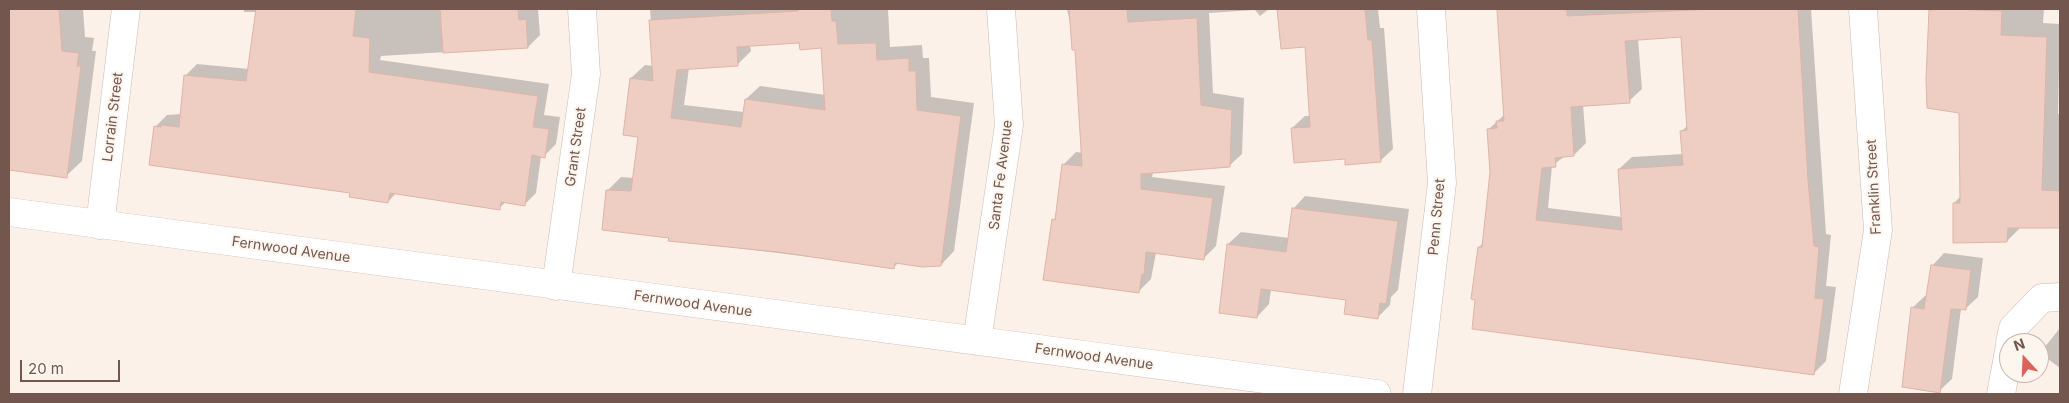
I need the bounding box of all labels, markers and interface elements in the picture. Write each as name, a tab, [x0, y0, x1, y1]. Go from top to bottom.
street label: Lorrain Street	[99, 71, 127, 163]
street label: Grant Street	[562, 106, 590, 188]
street label: Santa Fe Avenue	[986, 119, 1016, 231]
street label: Franklin Street	[1863, 139, 1885, 235]
street label: Penn Street	[1425, 178, 1449, 256]
street label: Fernwood Avenue	[231, 233, 351, 267]
street label: Fernwood Avenue	[633, 287, 753, 321]
north arrow	[1999, 333, 2049, 383]
text: N	[2011, 335, 2027, 354]
street label: Fernwood Avenue	[1034, 340, 1154, 374]
scale bar	[22, 350, 122, 382]
text: 20 m	[28, 359, 64, 378]

